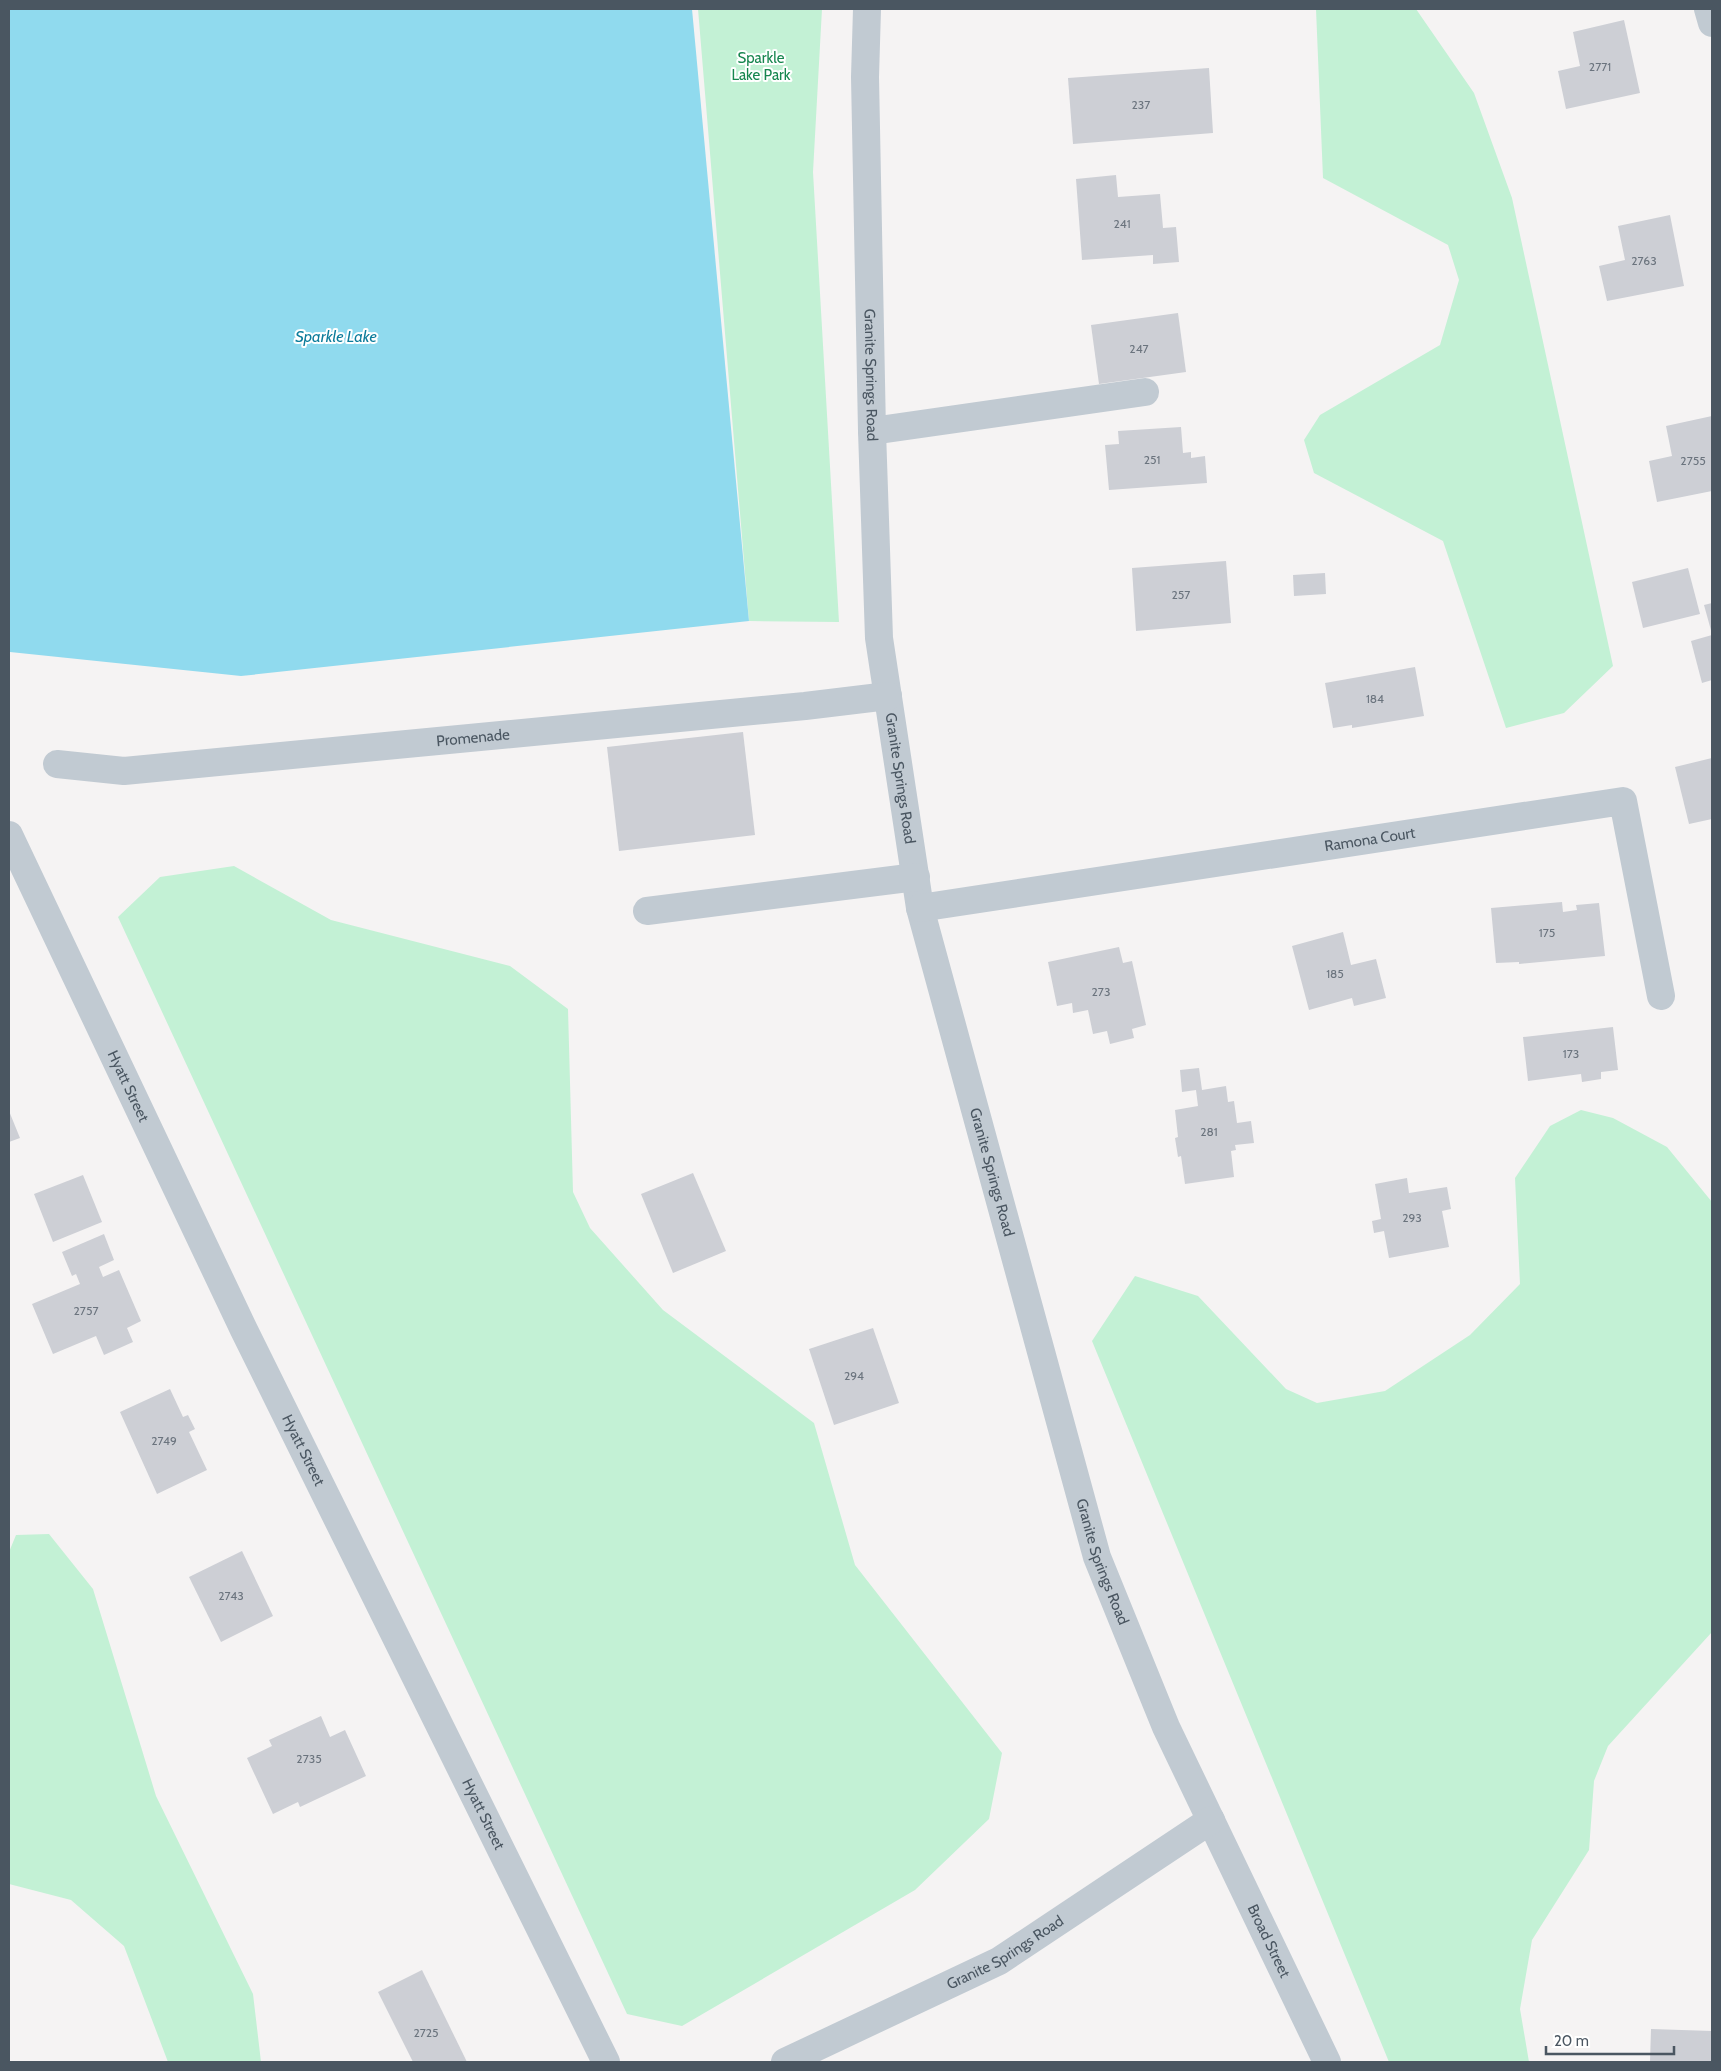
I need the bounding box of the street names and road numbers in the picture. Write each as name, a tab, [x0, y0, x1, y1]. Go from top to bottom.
street label: Granite Springs Road	[861, 309, 881, 441]
street label: Granite Springs Road	[881, 711, 919, 845]
street label: Promenade	[436, 725, 511, 750]
street label: Ramona Court	[1323, 824, 1416, 855]
street label: Hyatt Street	[104, 1047, 153, 1125]
street label: Granite Springs Road	[966, 1106, 1018, 1238]
street label: Hyatt Street	[278, 1412, 329, 1489]
street label: Granite Springs Road	[1072, 1497, 1132, 1627]
street label: Hyatt Street	[458, 1776, 509, 1853]
street label: Broad Street	[1244, 1901, 1294, 1981]
street label: Granite Springs Road	[944, 1912, 1067, 1993]

